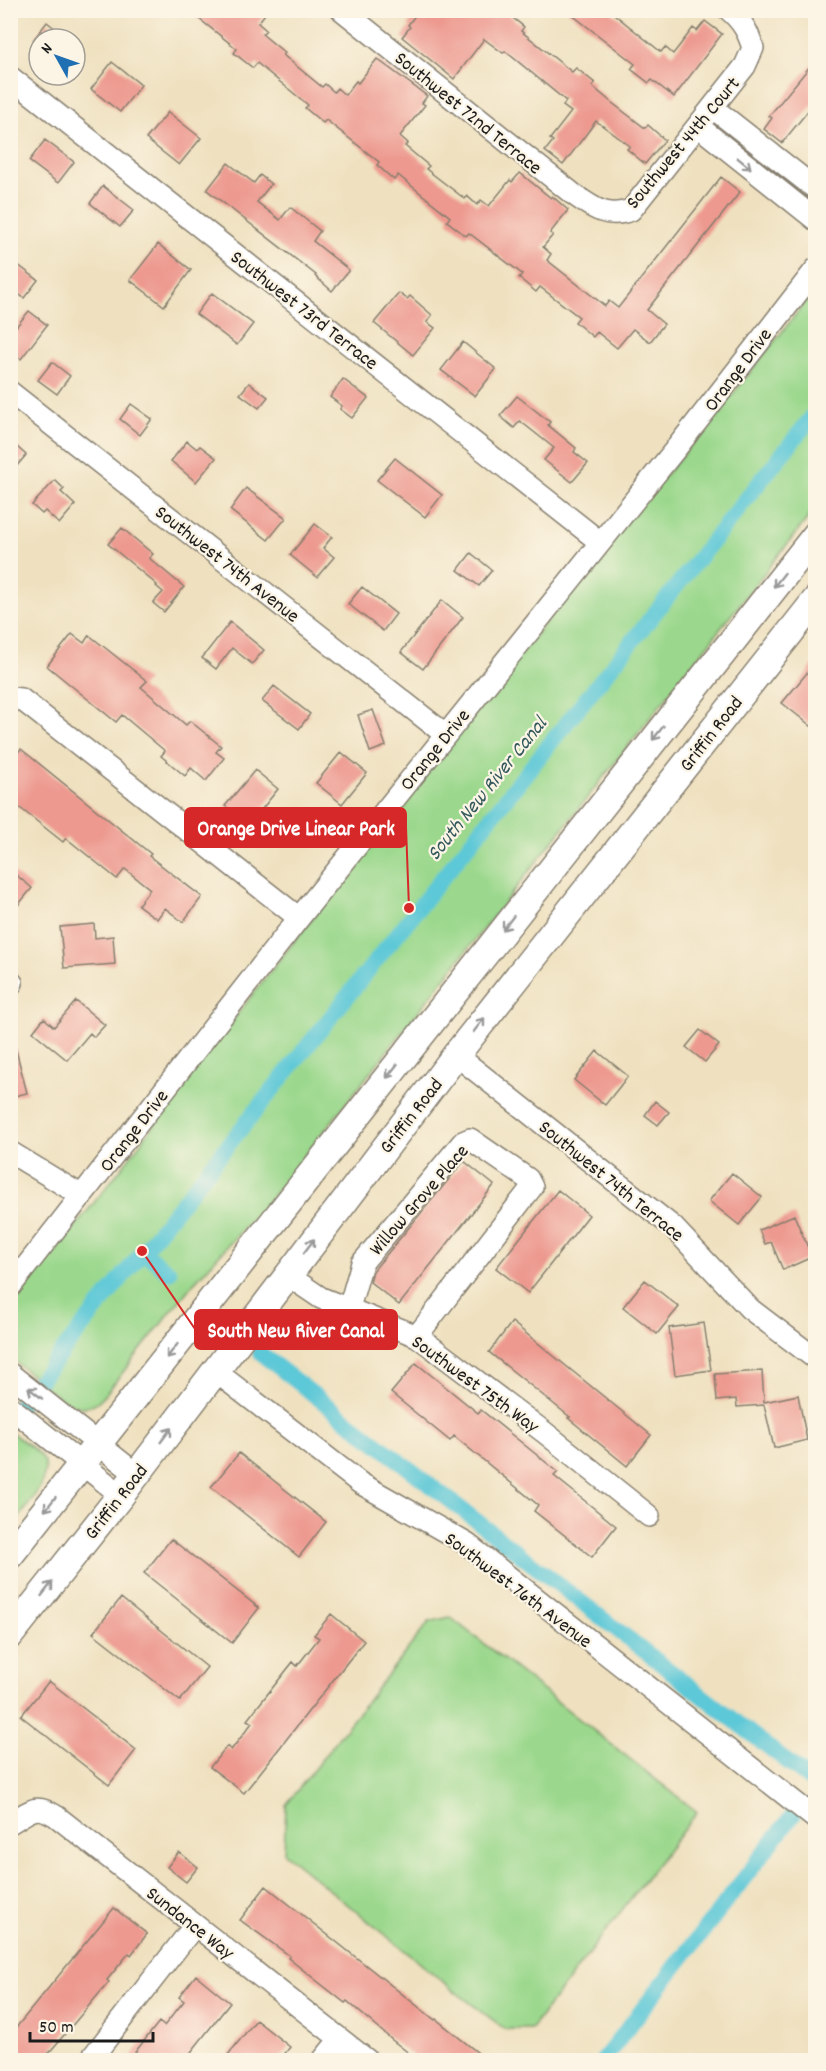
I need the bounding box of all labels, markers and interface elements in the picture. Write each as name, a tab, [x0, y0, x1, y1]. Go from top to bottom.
north arrow	[27, 27, 87, 87]
text: N	[36, 38, 59, 59]
street label: Southwest 72nd Terrace	[387, 46, 547, 183]
street label: Southwest 44th Court	[621, 72, 748, 216]
one-way arrow	[736, 156, 752, 169]
street label: Southwest 73rd Terrace	[223, 245, 383, 378]
street label: Orange Drive	[699, 323, 780, 418]
street label: Southwest 74th Avenue	[148, 500, 305, 631]
one-way arrow	[773, 572, 786, 588]
street label: Griffin Road	[674, 691, 751, 779]
street label: Orange Drive	[395, 704, 478, 798]
water label: South New River Canal	[421, 710, 557, 868]
one-way arrow	[651, 725, 664, 741]
callout: Orange Drive Linear Park	[185, 808, 406, 847]
text: Orange Drive Linear Park	[197, 816, 395, 846]
one-way arrow	[501, 915, 514, 931]
one-way arrow	[473, 1017, 486, 1033]
one-way arrow	[385, 1063, 398, 1079]
street label: Griffin Road	[374, 1073, 451, 1161]
street label: Orange Drive	[94, 1084, 177, 1179]
street label: Southwest 74th Terrace	[531, 1115, 689, 1250]
street label: Willow Grove Place	[364, 1139, 477, 1263]
one-way arrow	[303, 1238, 316, 1254]
callout: South New River Canal	[195, 1310, 397, 1349]
text: South New River Canal	[207, 1318, 386, 1348]
street label: Southwest 75th Way	[405, 1329, 545, 1442]
one-way arrow	[165, 1343, 178, 1359]
one-way arrow	[27, 1387, 43, 1400]
one-way arrow	[160, 1427, 173, 1443]
street label: Griffin Road	[79, 1459, 156, 1547]
one-way arrow	[44, 1496, 57, 1512]
street label: Southwest 76th Avenue	[438, 1527, 597, 1656]
one-way arrow	[40, 1581, 53, 1597]
street label: Sundance Way	[139, 1881, 240, 1968]
scale bar	[30, 2005, 153, 2043]
text: 50 m	[39, 2016, 74, 2041]

